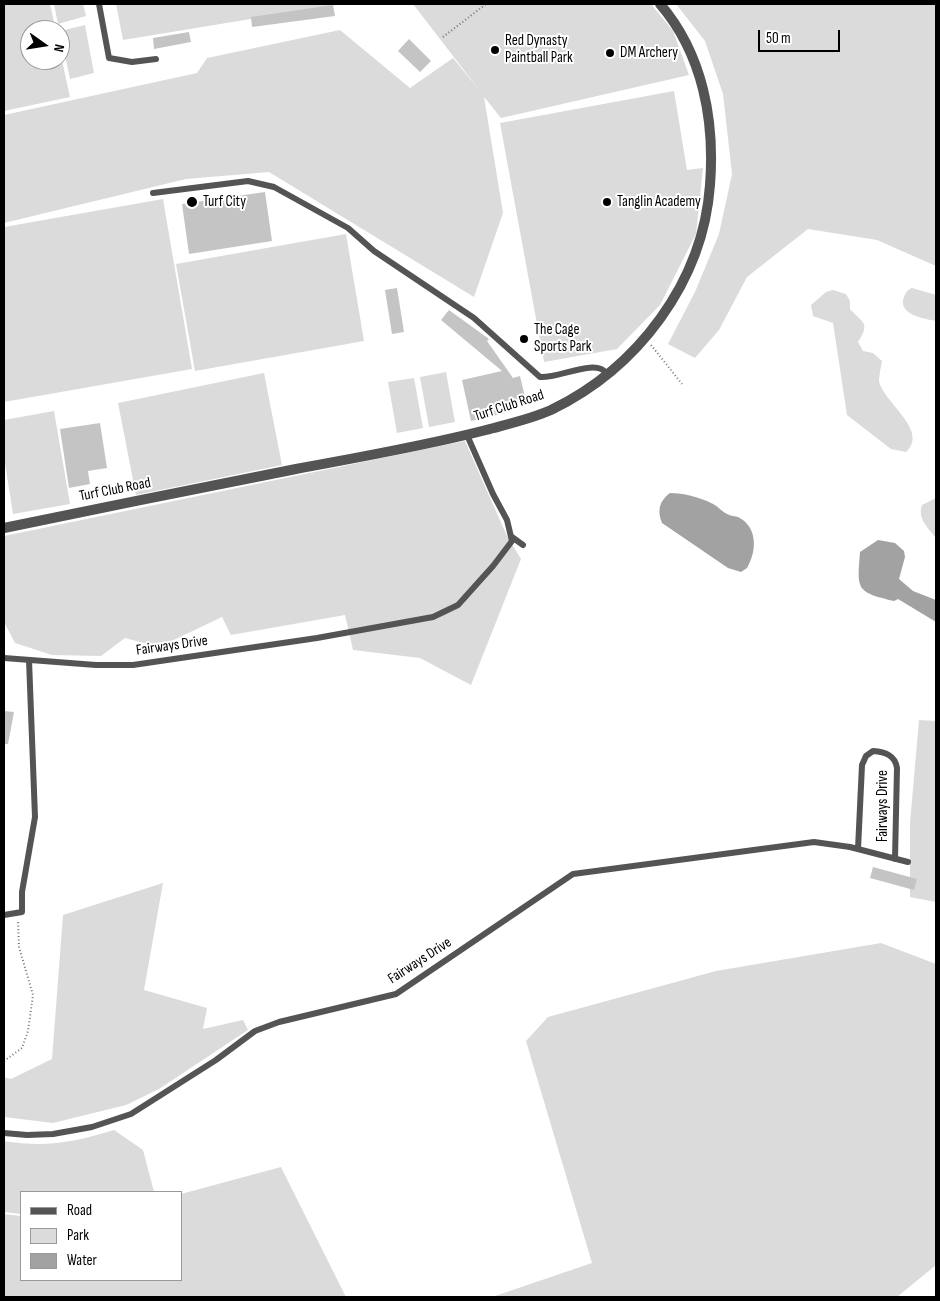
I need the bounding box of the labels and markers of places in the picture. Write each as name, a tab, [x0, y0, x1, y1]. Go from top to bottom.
place label: Red Dynasty Paintball Park	[505, 32, 573, 67]
marker: Red Dynasty Paintball Park	[489, 44, 501, 56]
place label: DM Archery	[620, 44, 678, 62]
marker: DM Archery	[604, 47, 616, 59]
place label: Turf City	[203, 193, 246, 211]
place label: Tanglin Academy	[617, 193, 701, 211]
marker: Turf City	[185, 195, 199, 209]
marker: Tanglin Academy	[601, 196, 613, 208]
place label: The Cage Sports Park	[534, 321, 592, 356]
marker: The Cage Sports Park	[518, 333, 530, 345]

